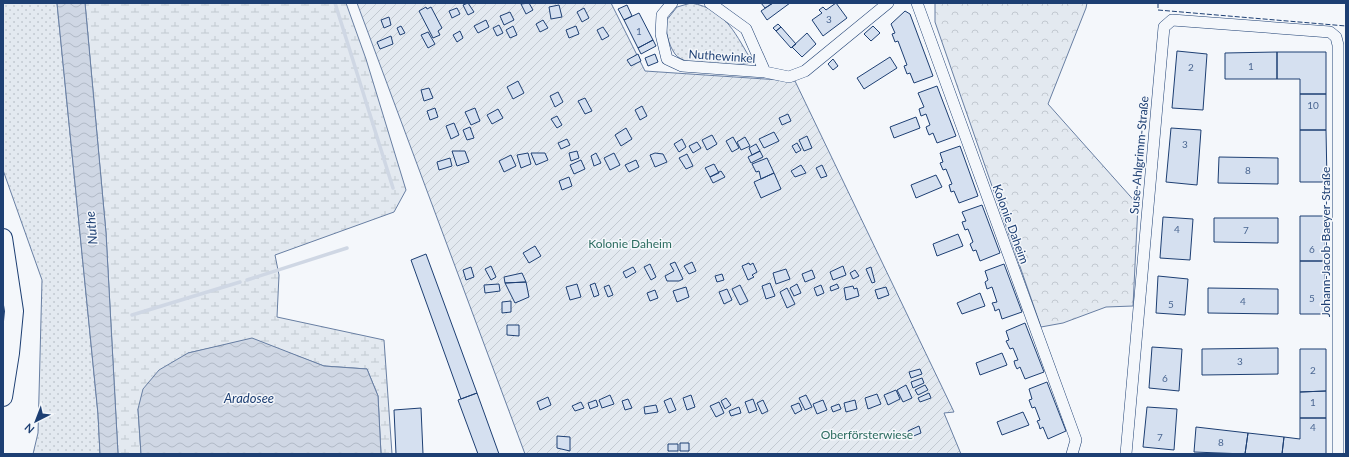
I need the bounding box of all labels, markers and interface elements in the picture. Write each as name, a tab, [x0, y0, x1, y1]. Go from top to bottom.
house number: 3	[826, 13, 832, 25]
house number: 1	[636, 25, 642, 37]
street label: Nuthewinkel	[688, 46, 756, 66]
house number: 1	[1248, 60, 1254, 72]
house number: 2	[1188, 61, 1194, 73]
street label: Suse-Ahlgrimm-Straße	[1126, 95, 1152, 215]
house number: 10	[1307, 99, 1319, 111]
house number: 3	[1182, 138, 1188, 150]
house number: 8	[1245, 164, 1251, 176]
street label: Johann-Jacob-Baeyer-Straße	[1318, 167, 1333, 317]
street label: Kolonie Daheim	[990, 182, 1032, 266]
water label: Nuthe	[82, 210, 100, 246]
house number: 4	[1174, 223, 1180, 235]
house number: 7	[1243, 224, 1249, 236]
park label: Kolonie Daheim	[588, 236, 672, 251]
house number: 6	[1309, 243, 1315, 255]
house number: 5	[1309, 292, 1315, 304]
house number: 4	[1240, 295, 1246, 307]
house number: 5	[1168, 298, 1174, 310]
house number: 3	[1237, 355, 1243, 367]
house number: 2	[1310, 364, 1316, 376]
house number: 6	[1162, 372, 1168, 384]
water label: Aradosee	[223, 390, 274, 406]
house number: 1	[1310, 396, 1316, 408]
north arrow	[16, 401, 56, 441]
text: N	[21, 421, 36, 436]
house number: 4	[1310, 421, 1316, 433]
park label: Oberförsterwiese	[821, 427, 913, 442]
house number: 7	[1157, 431, 1163, 443]
house number: 8	[1218, 436, 1224, 448]

